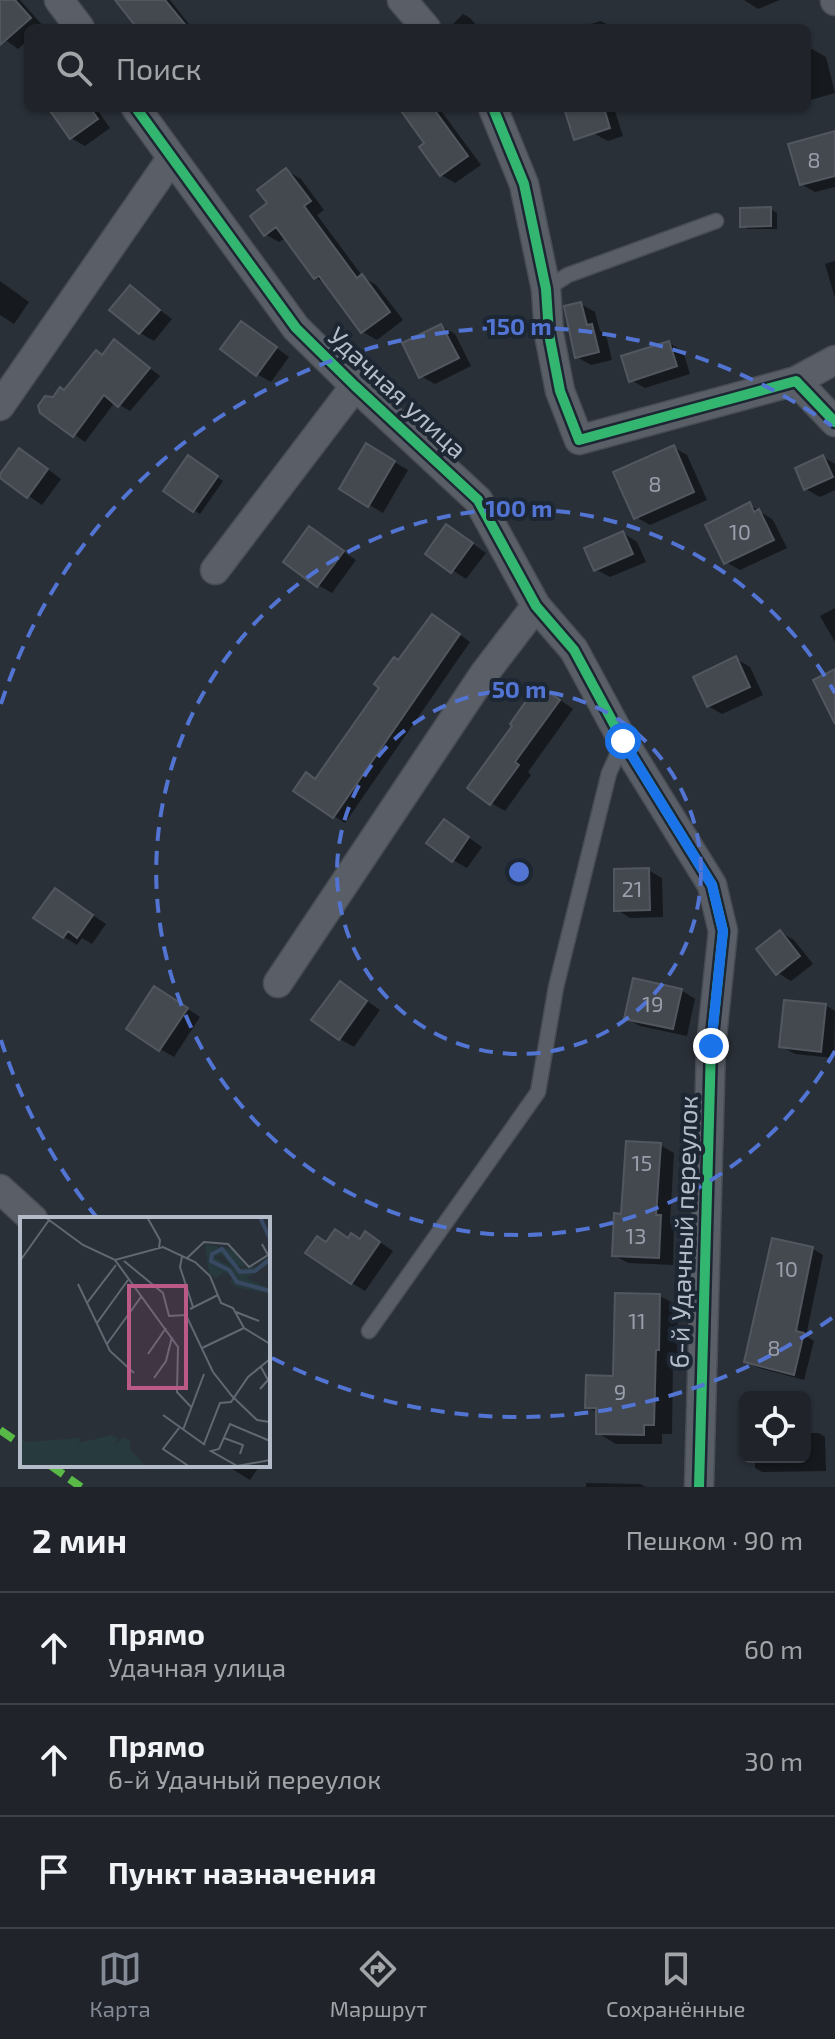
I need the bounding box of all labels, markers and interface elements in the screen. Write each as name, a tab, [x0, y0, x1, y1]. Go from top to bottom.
search box	[24, 24, 811, 112]
icon: search	[52, 46, 96, 90]
text: Поиск	[116, 50, 202, 86]
house number: 8	[807, 146, 821, 172]
text: 150 m	[486, 311, 552, 340]
street label: Удачная улица	[322, 320, 474, 465]
house number: 8	[648, 470, 662, 496]
text: 100 m	[486, 493, 552, 522]
house number: 10	[729, 518, 751, 544]
text: 50 m	[492, 674, 546, 703]
route start	[605, 723, 641, 759]
centre of rings	[505, 858, 533, 886]
house number: 21	[621, 875, 643, 901]
house number: 19	[642, 990, 664, 1016]
route end	[693, 1028, 729, 1064]
street label: 6-й Удачный переулок	[662, 1095, 704, 1369]
house number: 15	[632, 1149, 652, 1175]
inset map	[20, 1217, 270, 1467]
house number: 13	[626, 1222, 647, 1248]
house number: 10	[776, 1255, 798, 1281]
house number: 11	[628, 1307, 646, 1333]
house number: 8	[767, 1334, 781, 1360]
house number: 9	[614, 1378, 626, 1404]
map controls	[739, 1391, 811, 1463]
button: locate	[739, 1391, 811, 1463]
text: 2 мин	[32, 1519, 127, 1560]
text: Пешком · 90 m	[626, 1524, 803, 1555]
text: Прямо	[108, 1615, 205, 1651]
icon: ahead	[32, 1626, 76, 1670]
text: 60 m	[744, 1633, 803, 1664]
text: Удачная улица	[108, 1651, 286, 1682]
text: Прямо	[108, 1727, 205, 1763]
icon: ahead	[32, 1738, 76, 1782]
text: 30 m	[744, 1745, 803, 1776]
text: 6-й Удачный переулок	[108, 1763, 381, 1794]
icon: arrive	[32, 1850, 76, 1894]
text: Пункт назначения	[108, 1854, 376, 1890]
tab: Карта	[90, 1947, 151, 2021]
tab: Маршрут	[330, 1947, 427, 2021]
tab: Сохранённые	[606, 1947, 745, 2021]

